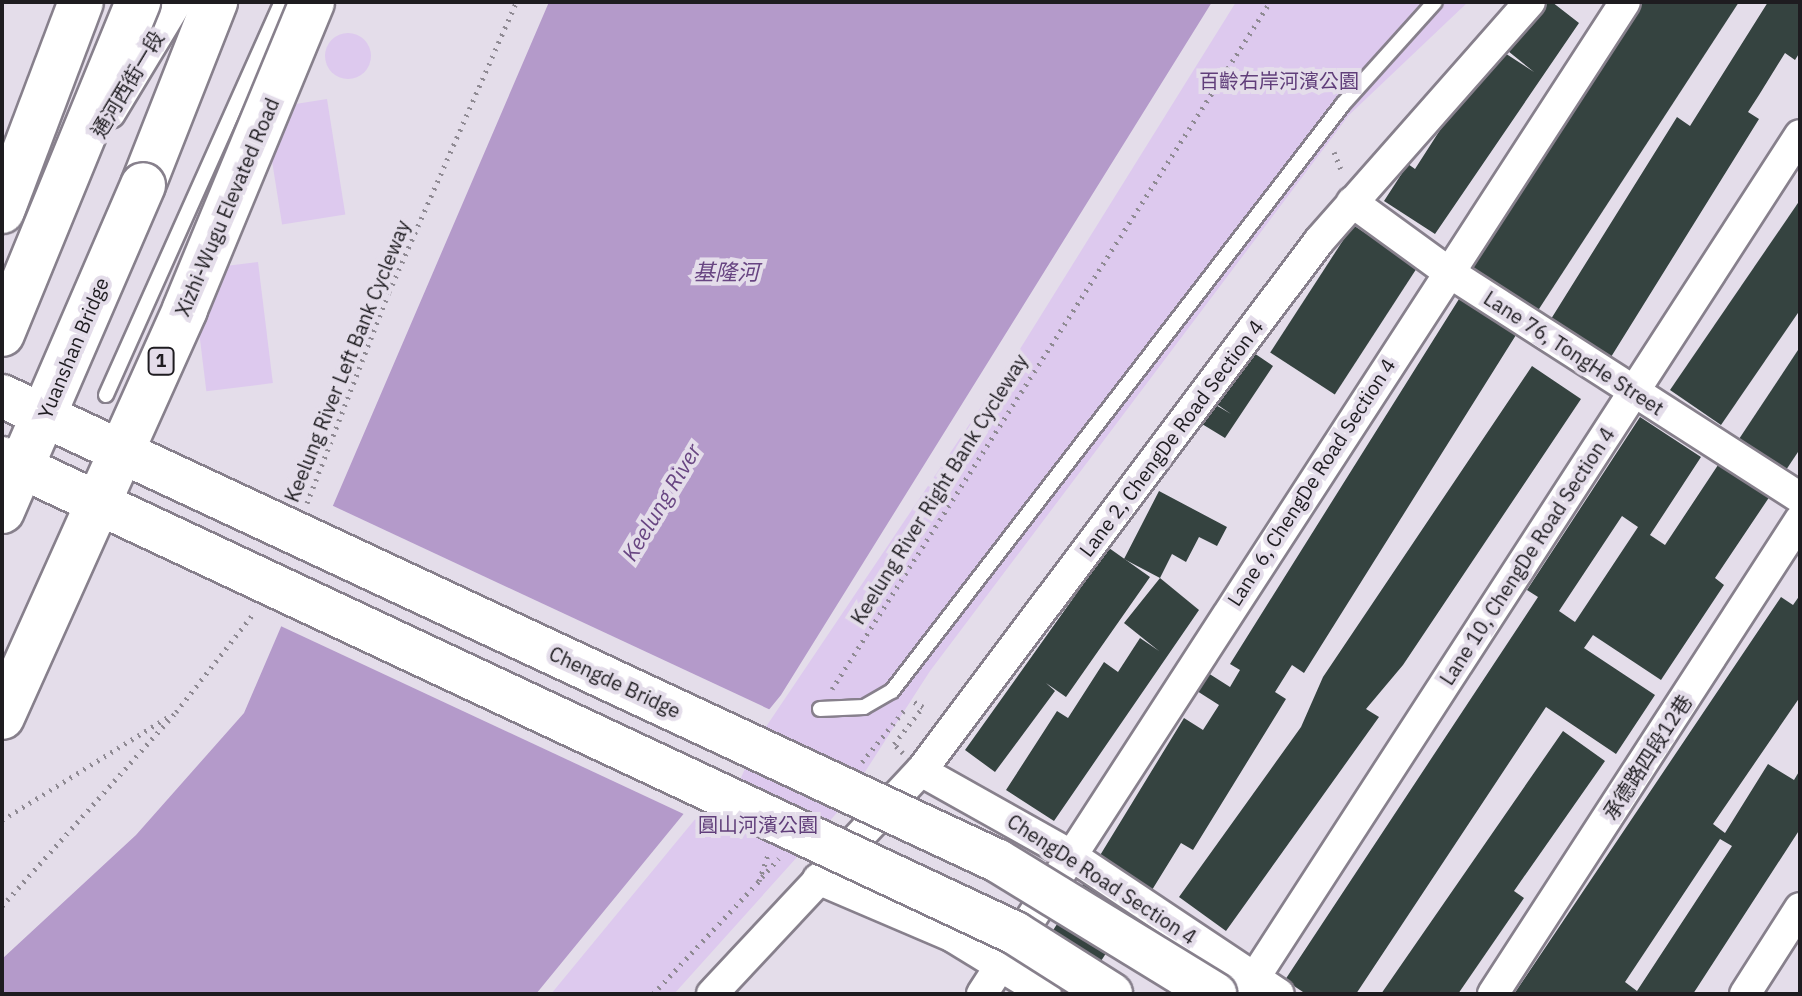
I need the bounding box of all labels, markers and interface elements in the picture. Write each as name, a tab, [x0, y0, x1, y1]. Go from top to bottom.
street label: 通河西街一段	[86, 26, 168, 142]
park label: 百齡右岸河濱公園	[1199, 68, 1359, 92]
street label: Xizhi-Wugu Elevated Road	[170, 94, 284, 320]
street label: Keelung River Left Bank Cycleway	[279, 217, 415, 505]
water label: 基隆河	[693, 259, 759, 285]
street label: Yuanshan Bridge	[32, 274, 114, 422]
street label: Lane 76, TongHe Street	[1479, 286, 1669, 420]
street label: Lane 2, ChengDe Road Section 4	[1074, 315, 1268, 561]
road number: 1	[147, 347, 175, 375]
street label: Keelung River Right Bank Cycleway	[846, 349, 1032, 629]
street label: Lane 6, ChengDe Road Section 4	[1222, 354, 1400, 610]
street label: Lane 10, ChengDe Road Section 4	[1435, 423, 1619, 689]
water label: Keelung River	[616, 439, 706, 565]
street label: Chengde Bridge	[545, 641, 685, 723]
street label: 承德路四段12巷	[1598, 690, 1696, 824]
street label: ChengDe Road Section 4	[1003, 809, 1201, 949]
park label: 圓山河濱公園	[698, 812, 818, 836]

